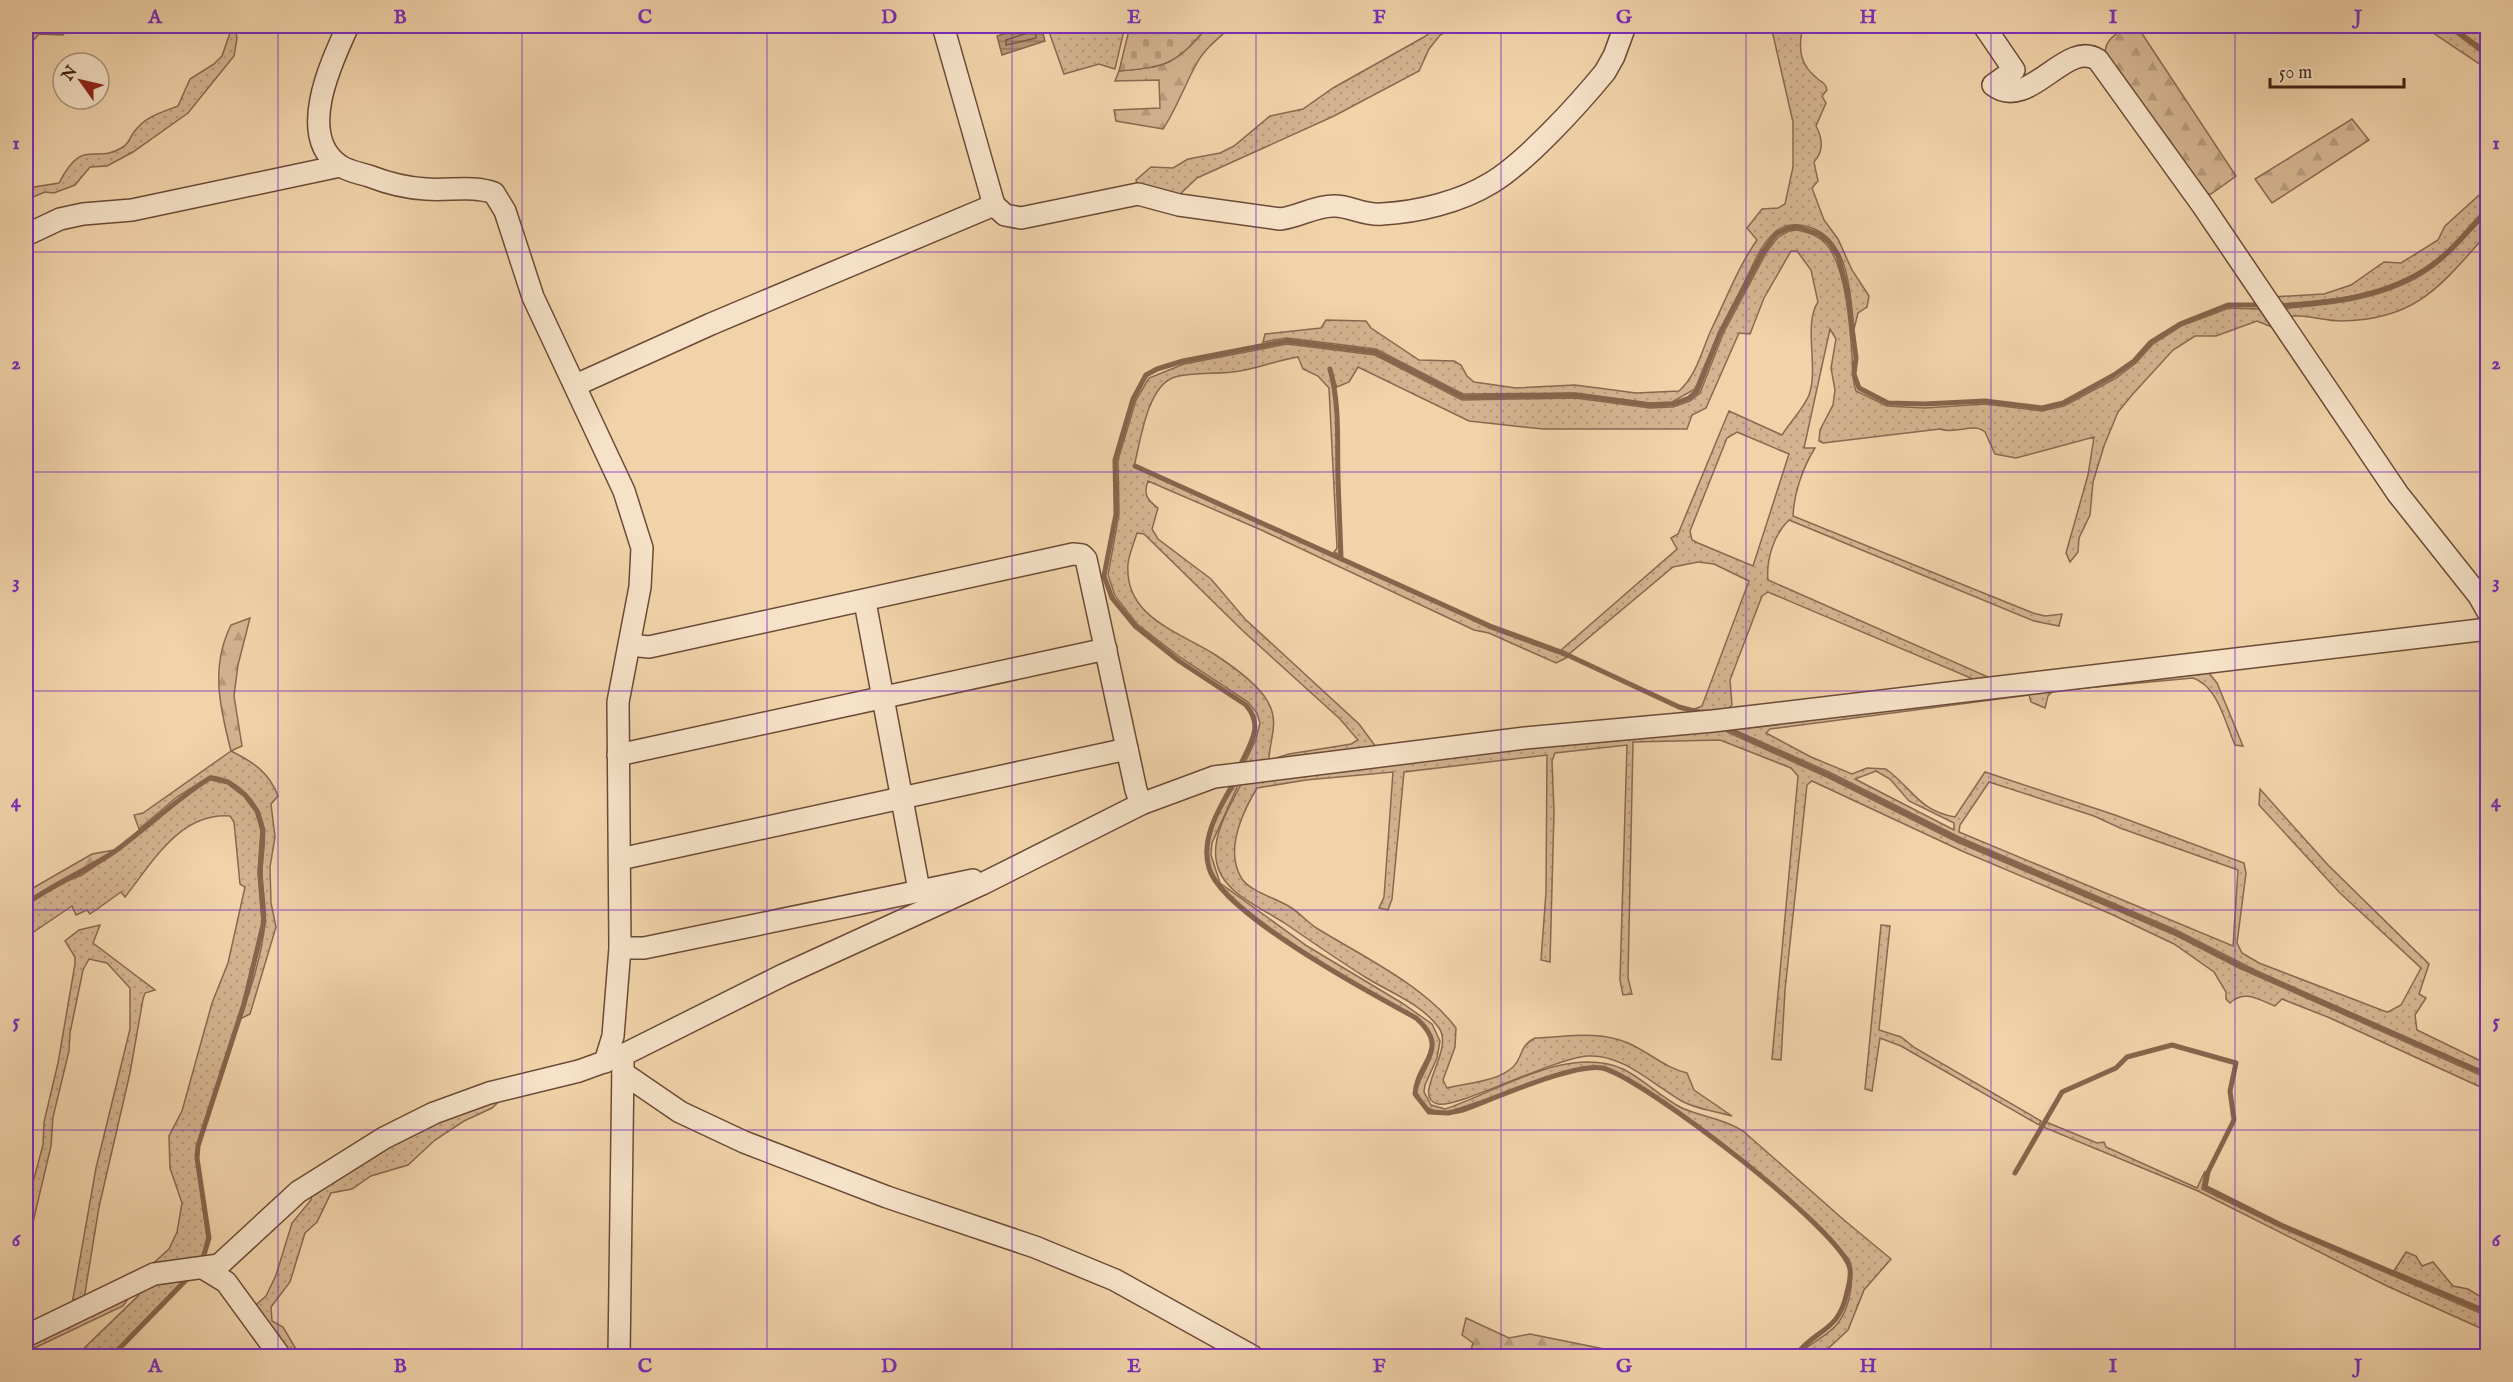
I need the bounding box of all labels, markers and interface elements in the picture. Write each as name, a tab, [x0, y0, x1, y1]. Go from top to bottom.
text: A	[147, 5, 163, 30]
text: B	[393, 5, 407, 30]
text: C	[638, 5, 652, 30]
text: D	[881, 5, 897, 30]
text: E	[1127, 5, 1141, 30]
text: F	[1373, 5, 1386, 30]
text: G	[1616, 5, 1633, 30]
text: H	[1859, 5, 1877, 30]
text: I	[2109, 5, 2118, 30]
text: J	[2351, 5, 2363, 30]
north arrow	[51, 51, 111, 111]
scale bar	[2270, 51, 2404, 89]
text: N	[58, 62, 82, 86]
text: 50 m	[2279, 62, 2312, 85]
text: 1	[12, 131, 20, 156]
text: 1	[2492, 131, 2500, 156]
text: 2	[11, 351, 21, 376]
text: 2	[2491, 351, 2501, 376]
text: 3	[12, 570, 20, 595]
text: 3	[2492, 570, 2500, 595]
text: 4	[11, 789, 22, 814]
text: 4	[2491, 789, 2502, 814]
text: 5	[12, 1009, 20, 1034]
text: 5	[2492, 1009, 2500, 1034]
text: 6	[12, 1228, 22, 1253]
text: 6	[2492, 1228, 2502, 1253]
text: A	[147, 1354, 163, 1379]
text: B	[393, 1354, 407, 1379]
text: C	[638, 1354, 652, 1379]
text: D	[881, 1354, 897, 1379]
text: E	[1127, 1354, 1141, 1379]
text: F	[1373, 1354, 1386, 1379]
text: G	[1616, 1354, 1633, 1379]
text: H	[1859, 1354, 1877, 1379]
text: I	[2109, 1354, 2118, 1379]
text: J	[2351, 1354, 2363, 1379]

